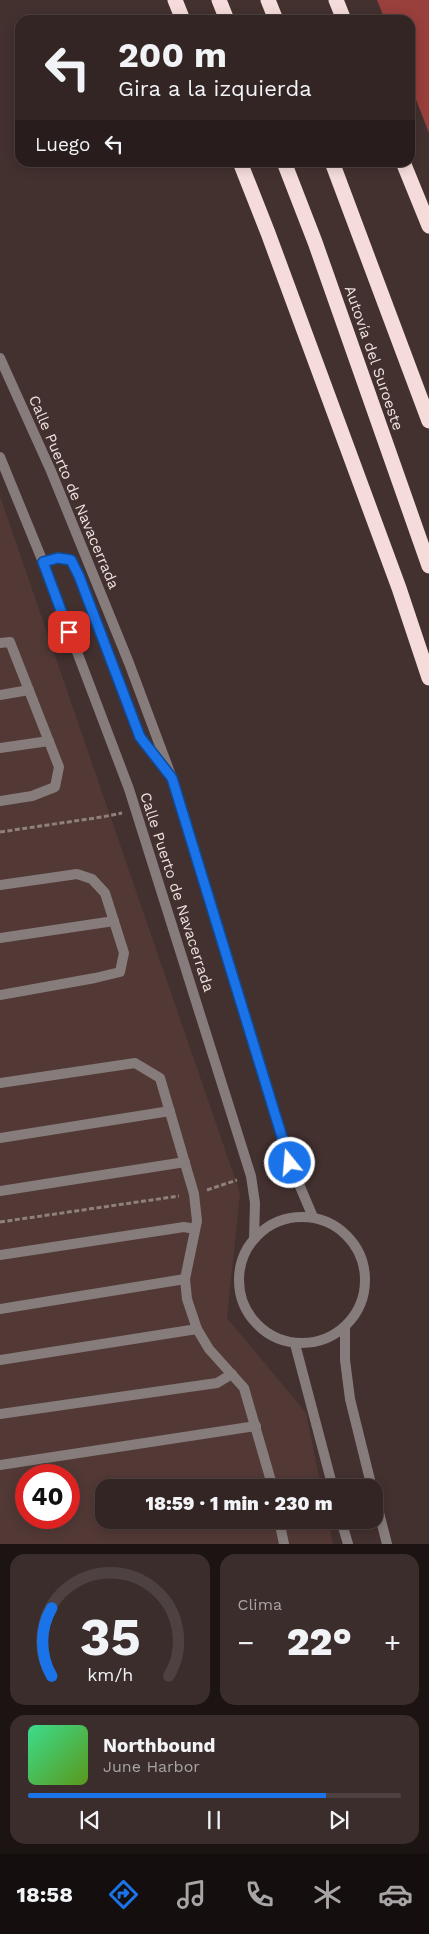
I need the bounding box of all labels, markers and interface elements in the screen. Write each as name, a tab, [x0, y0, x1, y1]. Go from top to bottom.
text: 200 m	[118, 34, 227, 76]
icon: left	[35, 35, 100, 100]
text: Gira a la izquierda	[118, 76, 312, 101]
icon: left	[100, 130, 128, 158]
text: Luego	[35, 133, 90, 156]
street label: Autovía del Suroeste	[341, 283, 407, 433]
street label: Calle Puerto de Navacerrada	[25, 392, 123, 592]
pin	[48, 611, 90, 653]
icon: arrive	[55, 618, 83, 646]
street label: Calle Puerto de Navacerrada	[136, 790, 218, 995]
position arrow	[263, 1136, 315, 1188]
speed limit sign: 40	[15, 1464, 80, 1529]
text: 18:59 · 1 min · 230 m	[145, 1492, 333, 1515]
text: Clima	[238, 1595, 282, 1614]
text: 35	[79, 1607, 140, 1668]
text: 22°	[287, 1620, 352, 1664]
text: −	[238, 1626, 254, 1659]
text: +	[384, 1626, 401, 1659]
text: km/h	[87, 1664, 133, 1685]
text: Northbound	[103, 1734, 215, 1757]
text: June Harbor	[103, 1757, 200, 1776]
icon: previous	[76, 1806, 104, 1834]
icon: pause	[200, 1806, 228, 1834]
icon: next	[325, 1806, 353, 1834]
icon: directions	[106, 1877, 141, 1912]
icon: music	[174, 1877, 209, 1912]
icon: phone	[242, 1877, 277, 1912]
icon: climate	[310, 1877, 345, 1912]
icon: car	[378, 1877, 413, 1912]
text: 18:58	[16, 1882, 73, 1907]

